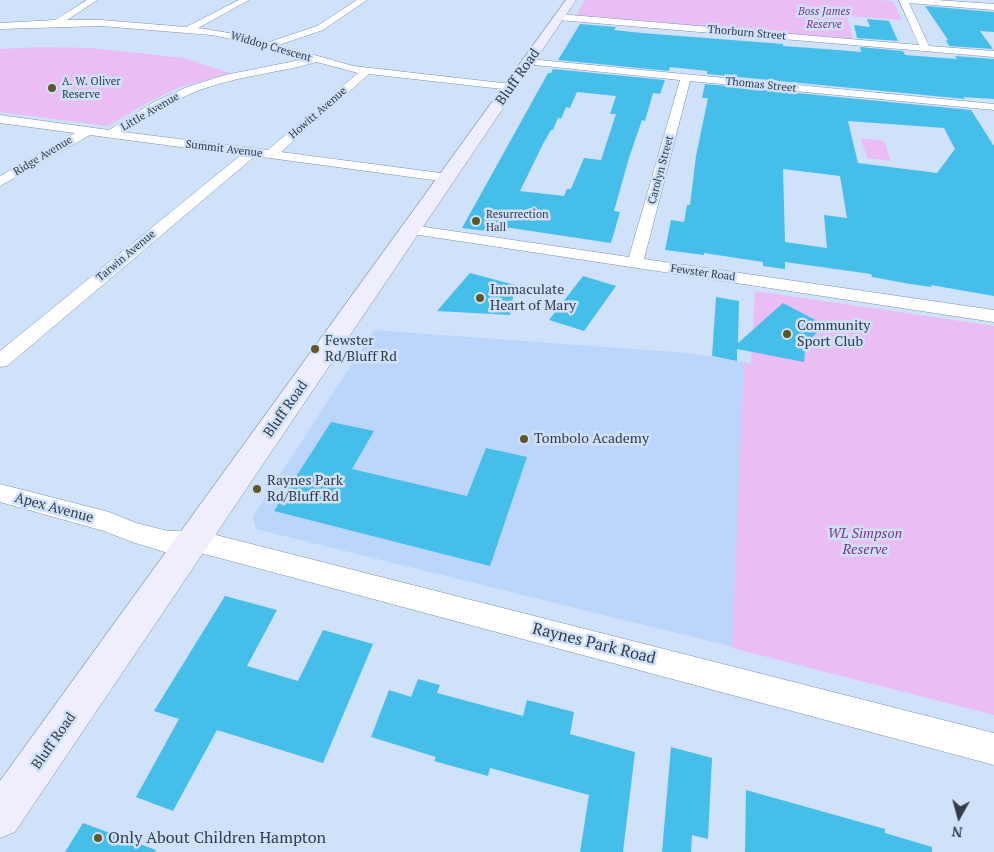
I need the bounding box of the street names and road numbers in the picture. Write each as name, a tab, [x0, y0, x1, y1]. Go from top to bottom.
street label: Thorburn Street	[707, 23, 787, 43]
street label: Widdop Crescent	[229, 29, 313, 65]
street label: Bluff Road	[492, 46, 544, 108]
street label: Thomas Street	[725, 75, 797, 95]
street label: Howitt Avenue	[286, 84, 350, 142]
street label: Little Avenue	[119, 90, 181, 134]
street label: Ridge Avenue	[11, 133, 75, 179]
street label: Carolyn Street	[646, 134, 676, 206]
street label: Summit Avenue	[185, 138, 263, 160]
street label: Tarwin Avenue	[94, 228, 158, 284]
street label: Fewster Road	[670, 262, 736, 284]
street label: Bluff Road	[260, 378, 312, 440]
street label: Apex Avenue	[13, 489, 95, 527]
street label: Raynes Park Road	[530, 619, 658, 669]
street label: Bluff Road	[28, 710, 80, 772]

